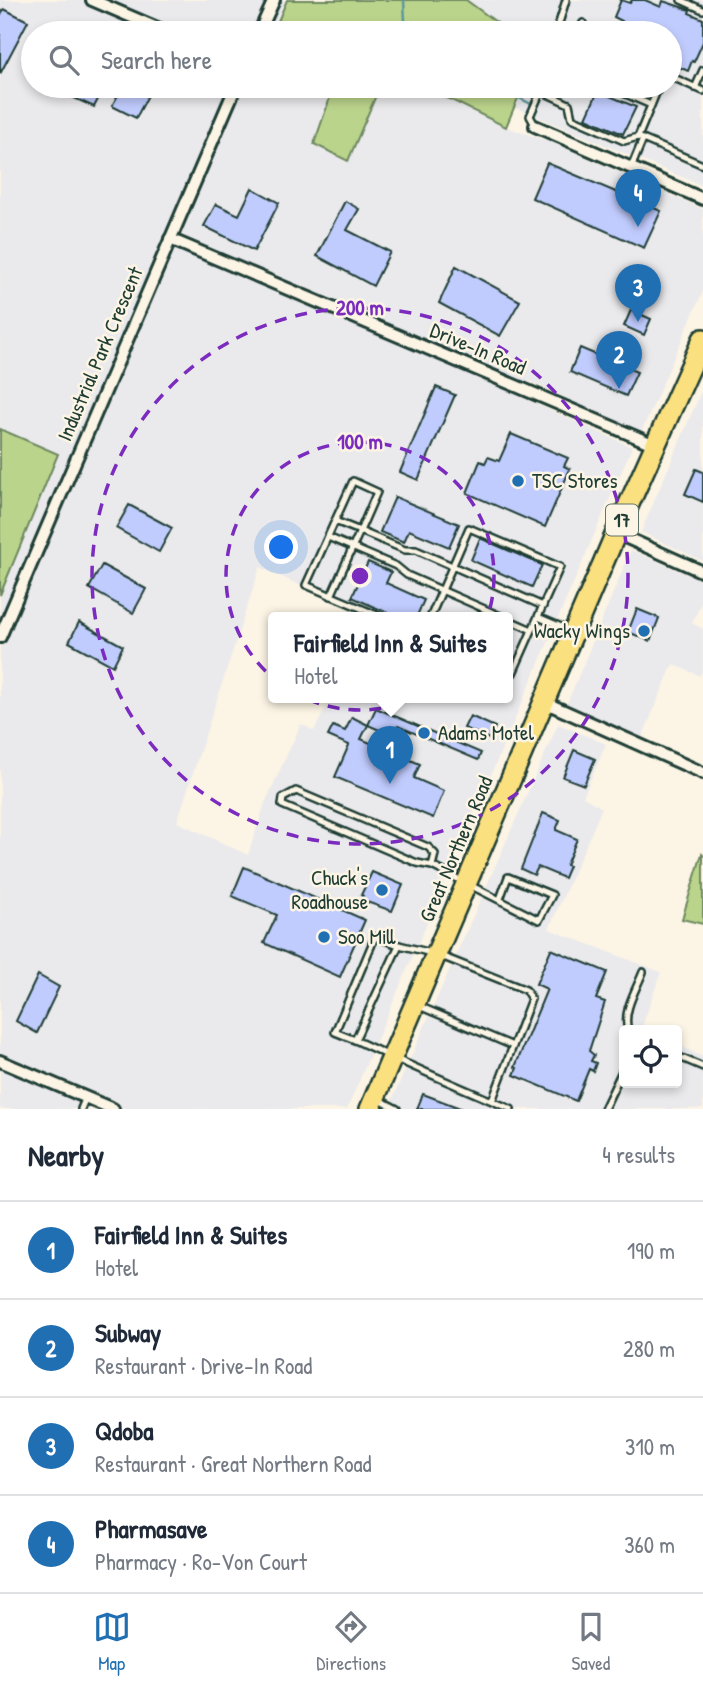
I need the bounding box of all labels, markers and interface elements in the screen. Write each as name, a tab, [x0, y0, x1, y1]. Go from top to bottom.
search box	[21, 21, 682, 98]
icon: search	[45, 41, 83, 79]
text: Search here	[101, 42, 212, 77]
pin: 4	[615, 169, 661, 227]
street label: Industrial Park Crescent	[50, 261, 150, 446]
pin: 3	[615, 264, 661, 322]
text: 200 m	[336, 293, 384, 322]
street label: Drive-In Road	[426, 315, 531, 382]
pin: 2	[596, 331, 642, 389]
text: 100 m	[337, 427, 383, 456]
place label: TSC Stores	[532, 466, 618, 495]
marker: TSC Stores	[510, 473, 526, 489]
road number: 17	[606, 505, 638, 536]
your location	[264, 530, 298, 564]
centre of rings	[348, 564, 372, 588]
popup	[268, 612, 513, 703]
place label: Wacky Wings	[534, 616, 630, 645]
marker: Wacky Wings	[636, 623, 652, 639]
text: Fairfield Inn & Suites	[294, 625, 487, 660]
text: Hotel	[294, 660, 338, 691]
place label: Adams Motel	[438, 718, 534, 747]
marker: Adams Motel	[416, 725, 432, 741]
pin: 1	[367, 726, 413, 784]
street label: Great Northern Road	[412, 771, 499, 926]
place label: Chuck's Roadhouse	[291, 863, 368, 916]
marker: Chuck's Roadhouse	[374, 882, 390, 898]
place label: Soo Mill	[338, 922, 397, 951]
marker: Soo Mill	[316, 929, 332, 945]
map controls	[619, 1025, 682, 1088]
button: locate	[619, 1025, 682, 1088]
text: Nearby	[28, 1135, 104, 1175]
text: 4 results	[602, 1139, 675, 1170]
text: Fairfield Inn & Suites	[95, 1217, 287, 1252]
text: 1	[47, 1235, 55, 1266]
text: 190 m	[627, 1235, 675, 1266]
text: Hotel	[95, 1252, 138, 1283]
text: Subway	[95, 1315, 161, 1350]
text: 2	[46, 1333, 56, 1364]
text: 280 m	[623, 1333, 675, 1364]
text: Restaurant · Drive-In Road	[95, 1350, 312, 1381]
text: Qdoba	[95, 1413, 154, 1448]
text: 3	[46, 1431, 56, 1462]
text: 310 m	[625, 1431, 675, 1462]
text: Restaurant · Great Northern Road	[95, 1448, 372, 1479]
text: Pharmasave	[95, 1511, 207, 1546]
text: 4	[47, 1529, 55, 1560]
text: 360 m	[624, 1529, 675, 1560]
text: Pharmacy · Ro-Von Court	[95, 1546, 307, 1577]
tab: Map	[93, 1608, 131, 1676]
tab: Directions	[316, 1608, 386, 1676]
tab: Saved	[572, 1608, 610, 1676]

